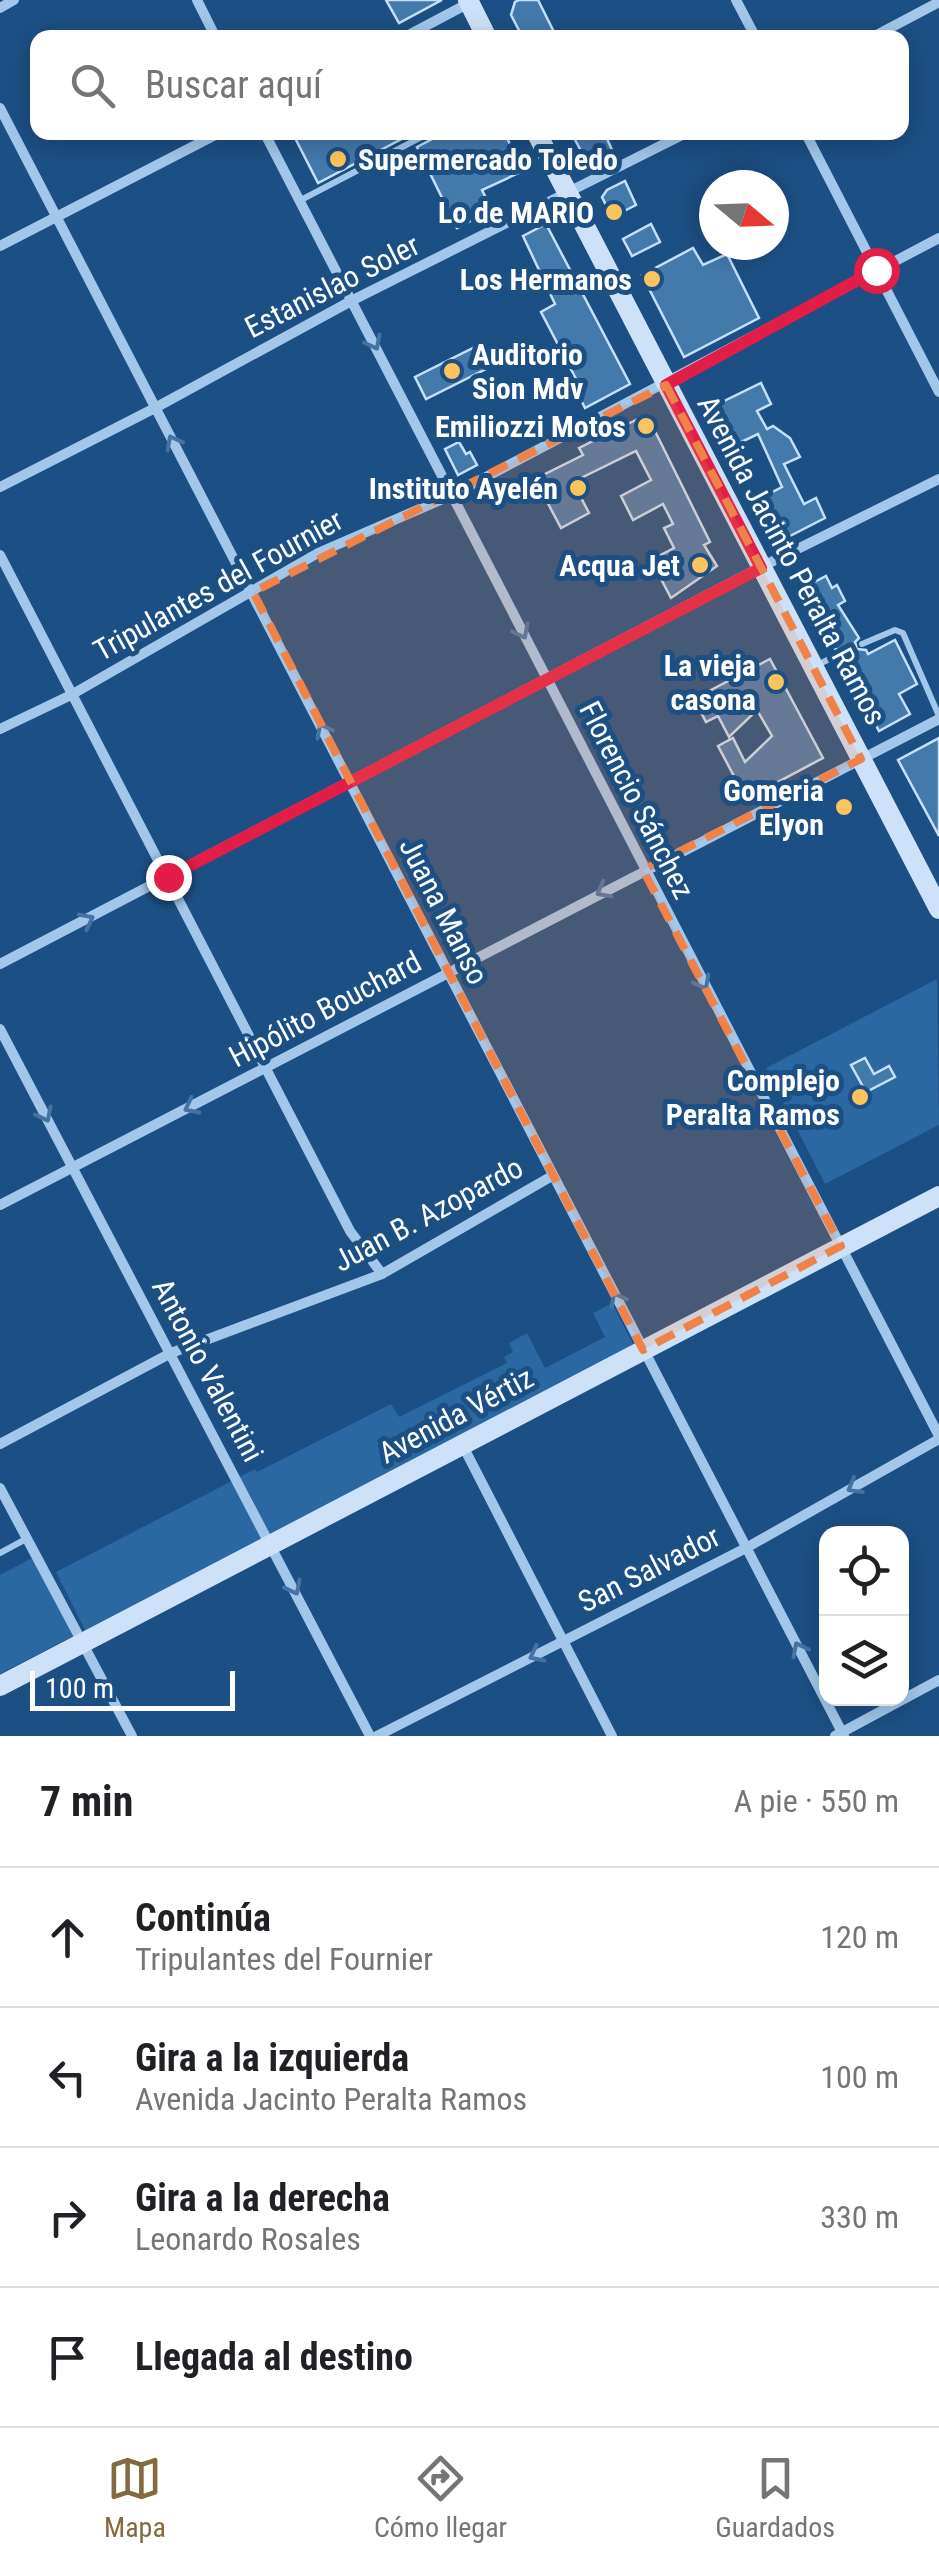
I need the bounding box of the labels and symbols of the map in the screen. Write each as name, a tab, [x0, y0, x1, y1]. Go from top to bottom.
place label: Supermercado Toledo	[358, 142, 618, 177]
marker: Supermercado Toledo	[327, 148, 349, 170]
north arrow	[699, 170, 789, 260]
place label: Lo de MARIO	[438, 195, 594, 230]
marker: Lo de MARIO	[603, 201, 625, 223]
street label: Estanislao Soler	[239, 227, 425, 345]
route start	[854, 248, 900, 294]
place label: Los Hermanos	[460, 262, 632, 297]
marker: Los Hermanos	[641, 268, 663, 290]
one-way arrow	[362, 332, 381, 350]
place label: Auditorio Sion Mdv	[472, 337, 584, 406]
marker: Auditorio Sion Mdv	[441, 360, 463, 382]
street label: Avenida Jacinto Peralta Ramos	[690, 390, 894, 730]
place label: Emiliozzi Motos	[435, 409, 626, 444]
marker: Emiliozzi Motos	[635, 415, 657, 437]
one-way arrow	[166, 434, 185, 452]
place label: Instituto Ayelén	[369, 471, 558, 506]
marker: Instituto Ayelén	[567, 477, 589, 499]
street label: Tripulantes del Fournier	[87, 502, 349, 668]
place label: Acqua Jet	[559, 548, 680, 583]
marker: Acqua Jet	[689, 554, 711, 576]
one-way arrow	[510, 621, 529, 639]
place label: La vieja casona	[664, 648, 756, 717]
marker: La vieja casona	[765, 671, 787, 693]
street label: Florencio Sánchez	[572, 696, 702, 904]
one-way arrow	[316, 723, 335, 741]
place label: Gomeria Elyon	[723, 773, 824, 842]
marker: Gomeria Elyon	[833, 796, 855, 818]
street label: Juana Manso	[392, 832, 496, 990]
route end	[146, 855, 192, 901]
one-way arrow	[596, 879, 614, 898]
one-way arrow	[76, 912, 94, 932]
street label: Hipólito Bouchard	[223, 944, 427, 1074]
one-way arrow	[691, 972, 711, 990]
place label: Complejo Peralta Ramos	[666, 1063, 840, 1132]
marker: Complejo Peralta Ramos	[849, 1086, 871, 1108]
one-way arrow	[184, 1095, 202, 1114]
one-way arrow	[33, 1105, 52, 1123]
street label: Juan B. Azopardo	[327, 1149, 529, 1279]
street label: Antonio Valentini	[145, 1273, 271, 1467]
one-way arrow	[610, 1291, 629, 1309]
street label: Avenida Vértiz	[373, 1360, 539, 1470]
one-way arrow	[847, 1474, 865, 1494]
street label: San Salvador	[572, 1518, 726, 1620]
one-way arrow	[282, 1578, 301, 1596]
one-way arrow	[792, 1642, 811, 1660]
one-way arrow	[528, 1643, 546, 1662]
scale bar	[30, 1666, 235, 1711]

